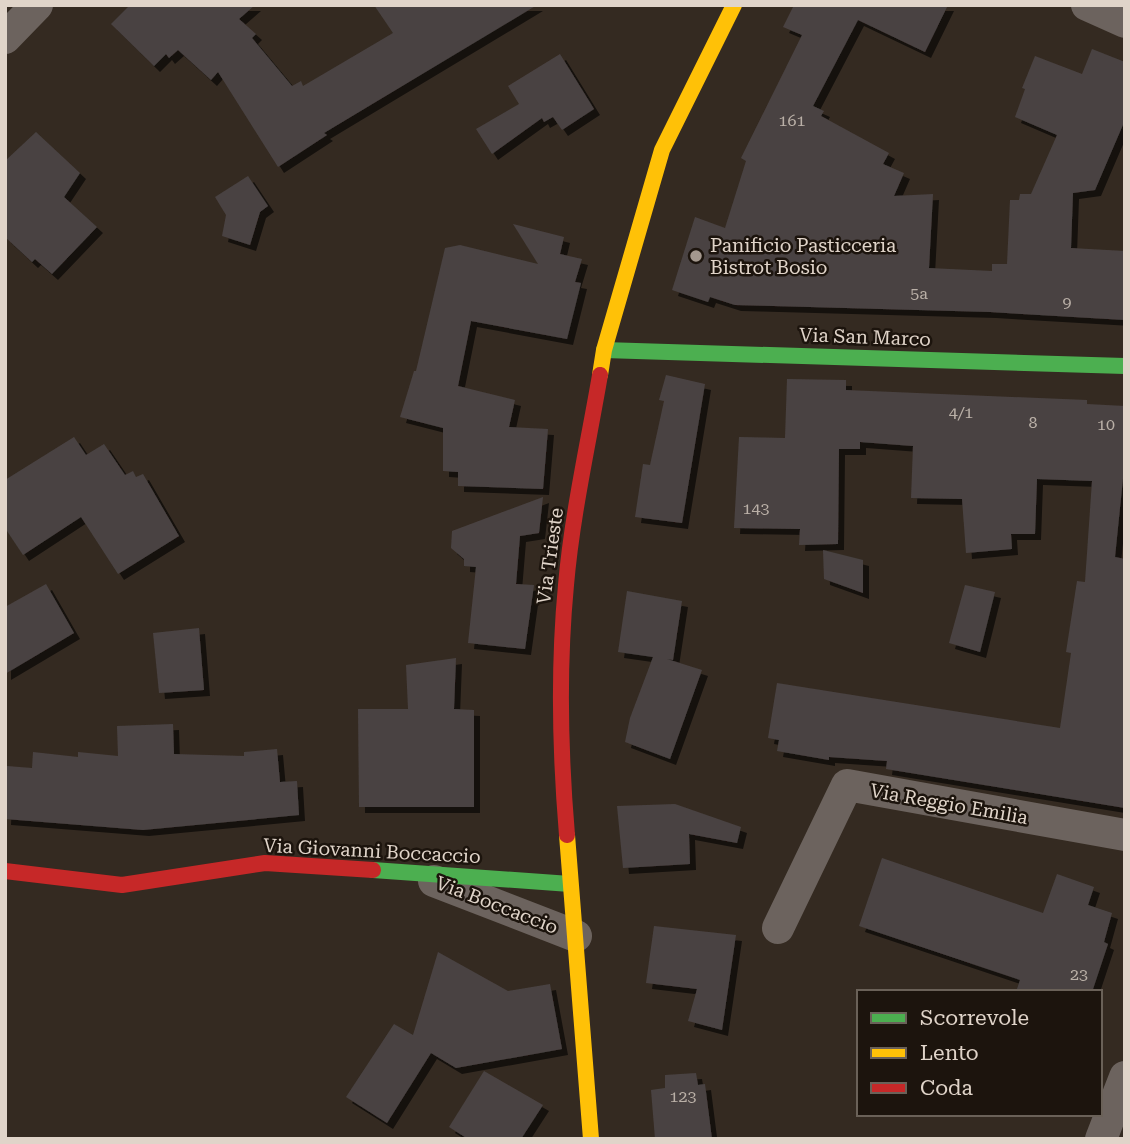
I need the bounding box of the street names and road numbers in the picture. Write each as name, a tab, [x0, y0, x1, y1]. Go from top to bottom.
street label: Via San Marco	[799, 323, 931, 351]
street label: Via Trieste	[532, 506, 568, 606]
street label: Via Reggio Emilia	[868, 779, 1030, 829]
street label: Via Giovanni Boccaccio	[263, 834, 481, 868]
street label: Via Boccaccio	[433, 871, 561, 939]

